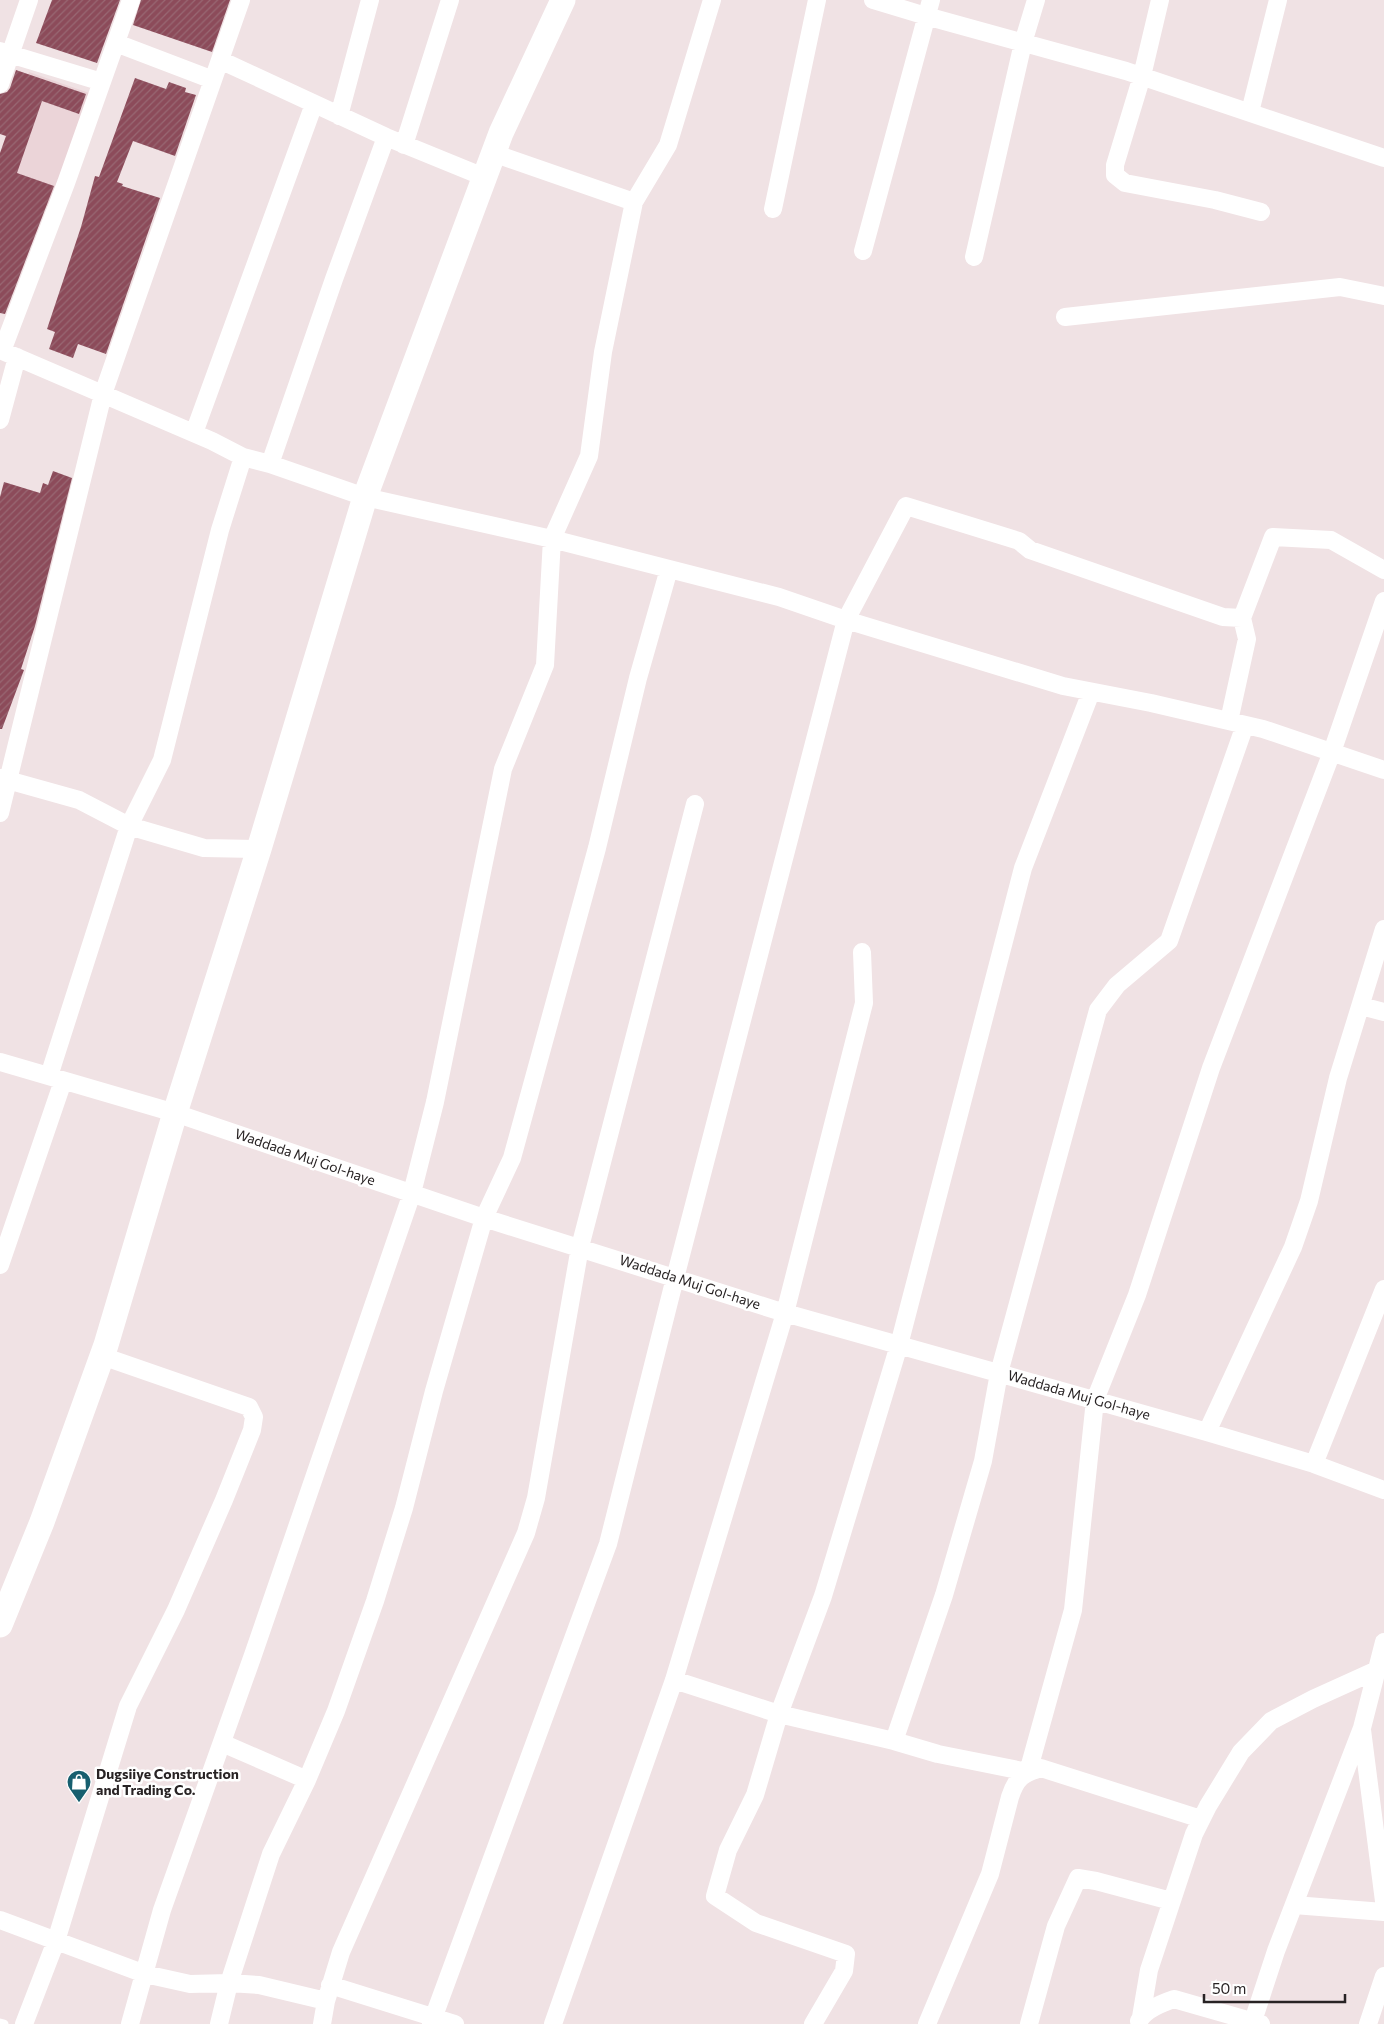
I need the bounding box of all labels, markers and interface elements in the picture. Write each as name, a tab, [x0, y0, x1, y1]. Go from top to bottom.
street label: Waddada Muj Gol-haye	[233, 1124, 378, 1189]
street label: Waddada Muj Gol-haye	[617, 1251, 763, 1312]
street label: Waddada Muj Gol-haye	[1006, 1366, 1152, 1423]
place label: Dugsiiye Construction and Trading Co.	[96, 1765, 239, 1798]
shop icon: Dugsiiye Construction and Trading Co.	[66, 1769, 92, 1803]
scale bar	[1204, 1972, 1345, 2004]
text: 50 m	[1212, 1979, 1246, 1997]

